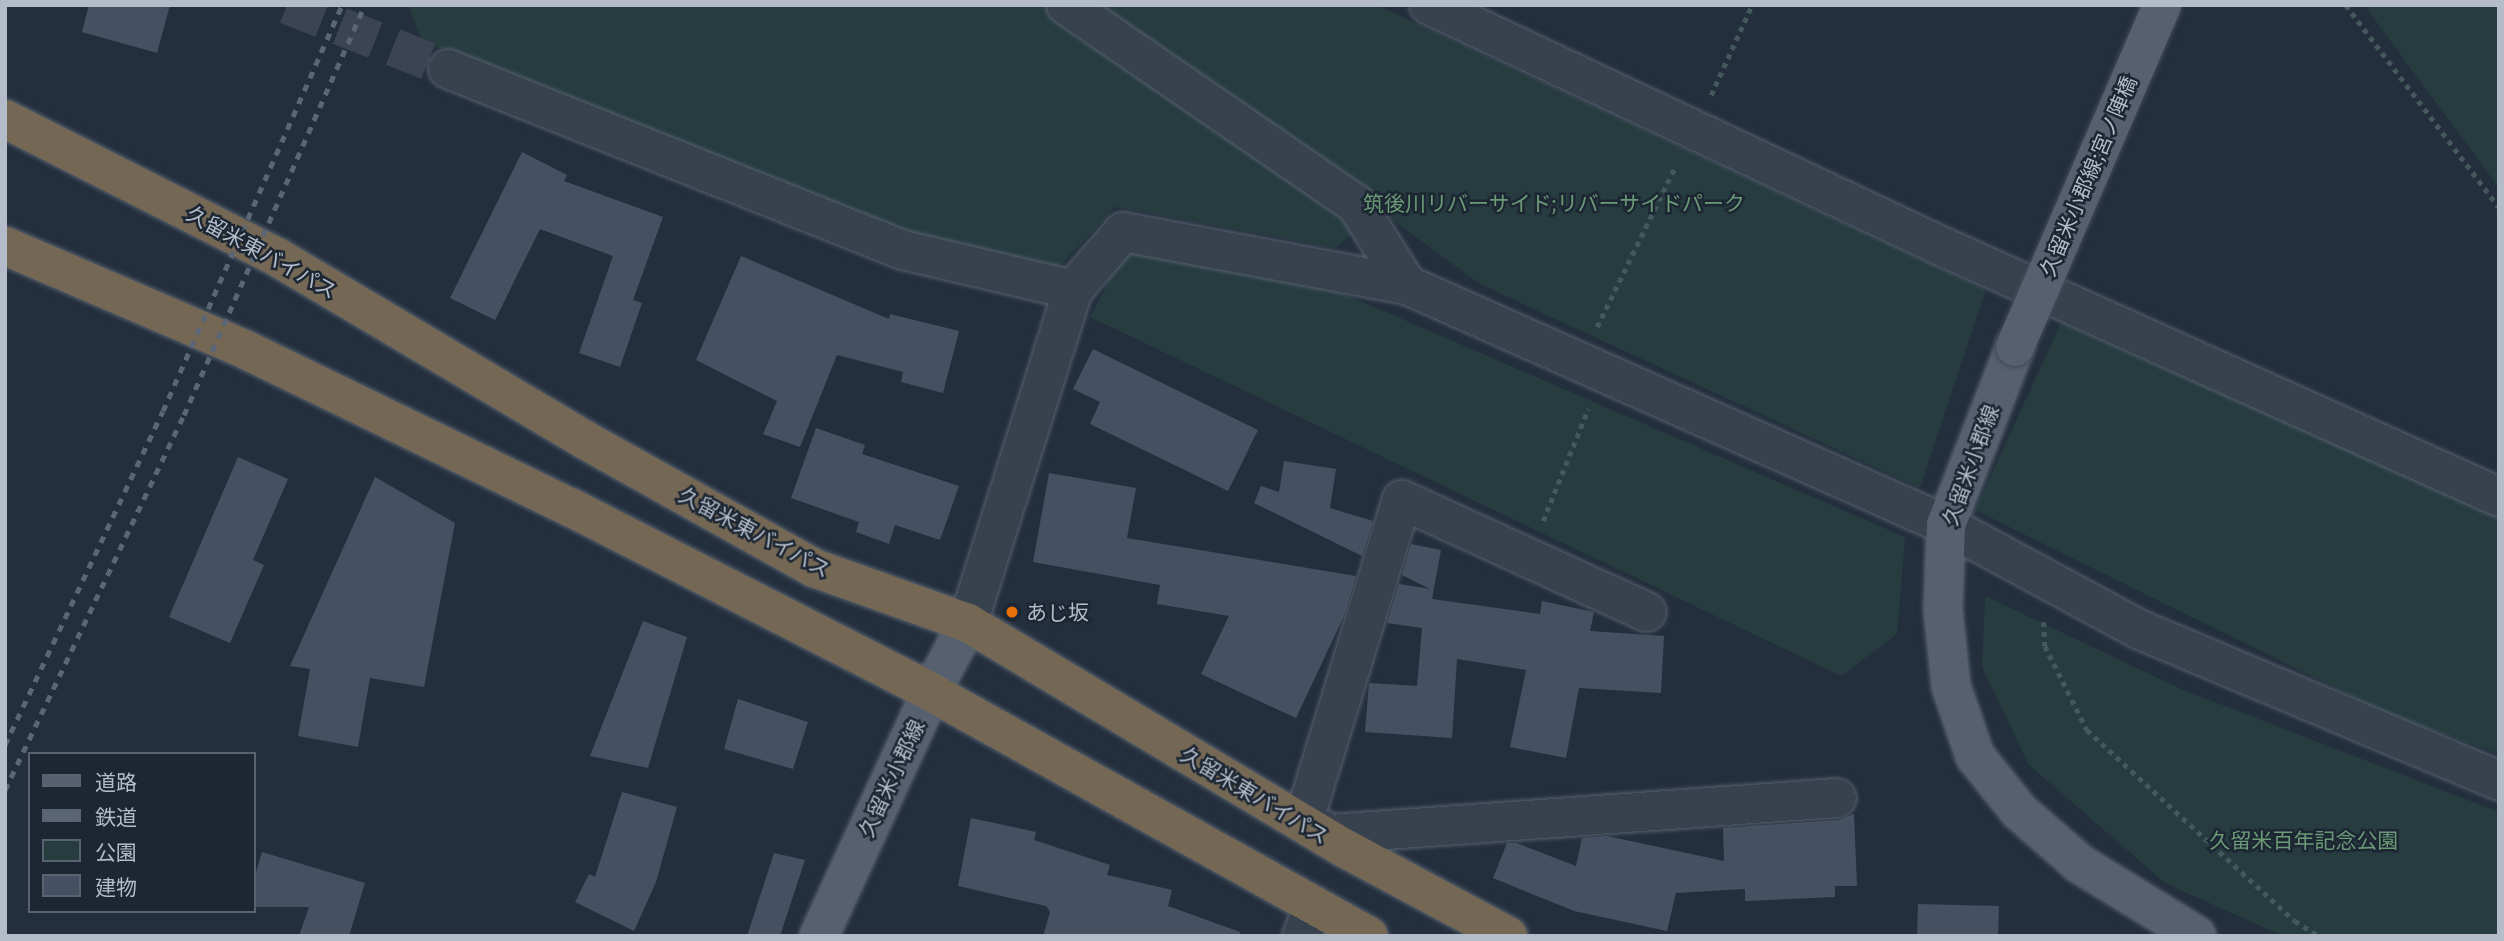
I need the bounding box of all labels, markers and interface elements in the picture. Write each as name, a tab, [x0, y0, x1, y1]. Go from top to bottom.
street label: 久留米小郡線;宮ノ陣橋	[2034, 72, 2142, 280]
park label: 筑後川リバーサイド;リバーサイドパーク	[1363, 190, 1745, 216]
street label: 久留米東バイパス	[182, 200, 342, 304]
street label: 久留米小郡線	[1937, 401, 2003, 529]
street label: 久留米東バイパス	[675, 481, 835, 583]
place label: あじ坂	[1026, 599, 1089, 625]
marker: あじ坂	[1004, 604, 1020, 620]
street label: 久留米小郡線	[853, 716, 929, 840]
street label: 久留米東バイパス	[1177, 741, 1333, 849]
legend	[28, 752, 256, 913]
text: 道路	[95, 769, 137, 794]
text: 鉄道	[95, 804, 137, 829]
park label: 久留米百年記念公園	[2210, 827, 2398, 853]
text: 公園	[95, 839, 137, 864]
text: 建物	[95, 874, 137, 899]

